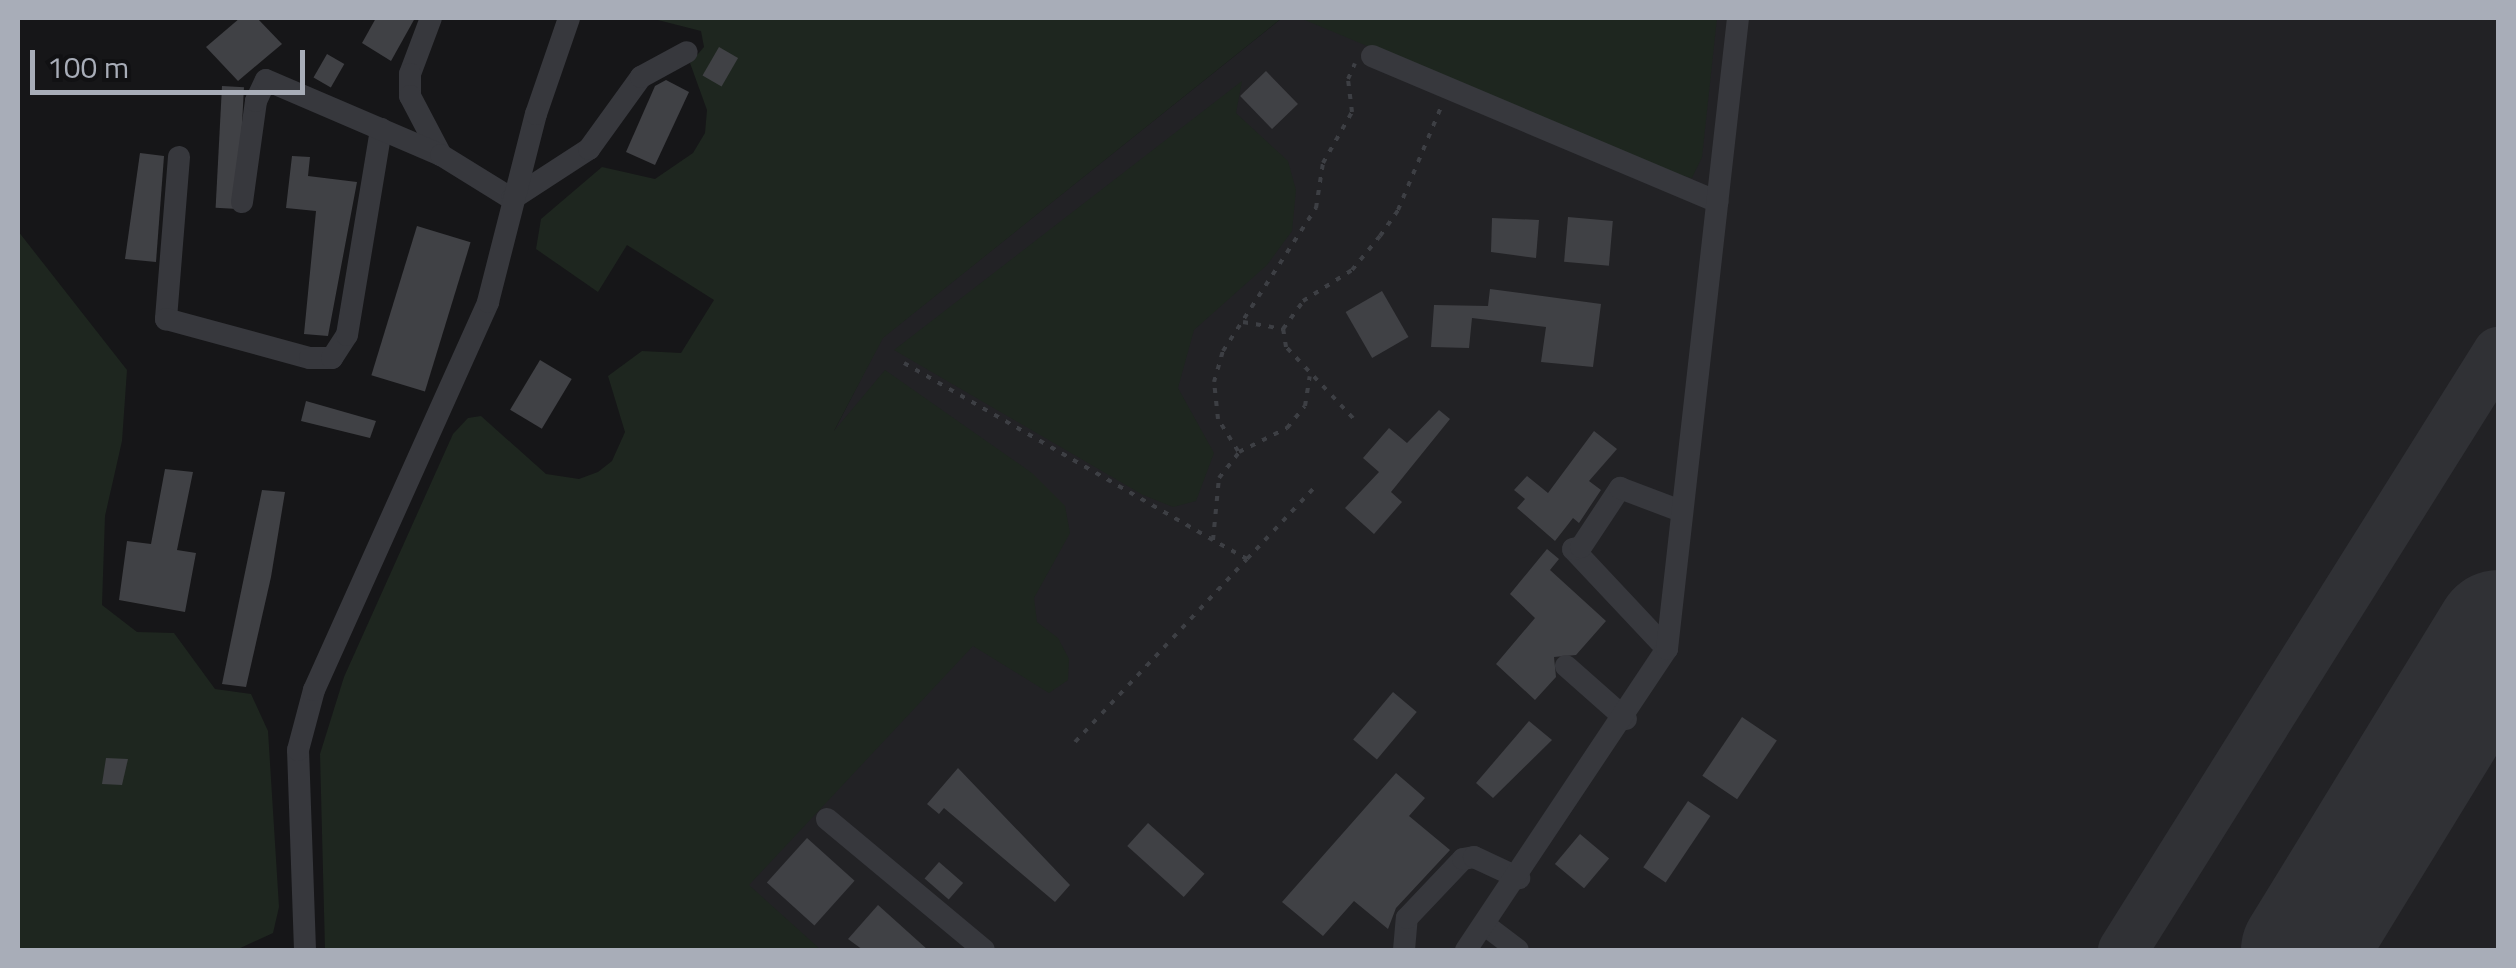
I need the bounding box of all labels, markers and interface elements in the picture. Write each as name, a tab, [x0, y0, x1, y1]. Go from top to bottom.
scale bar	[35, 30, 310, 92]
text: 100 m	[47, 44, 129, 90]

